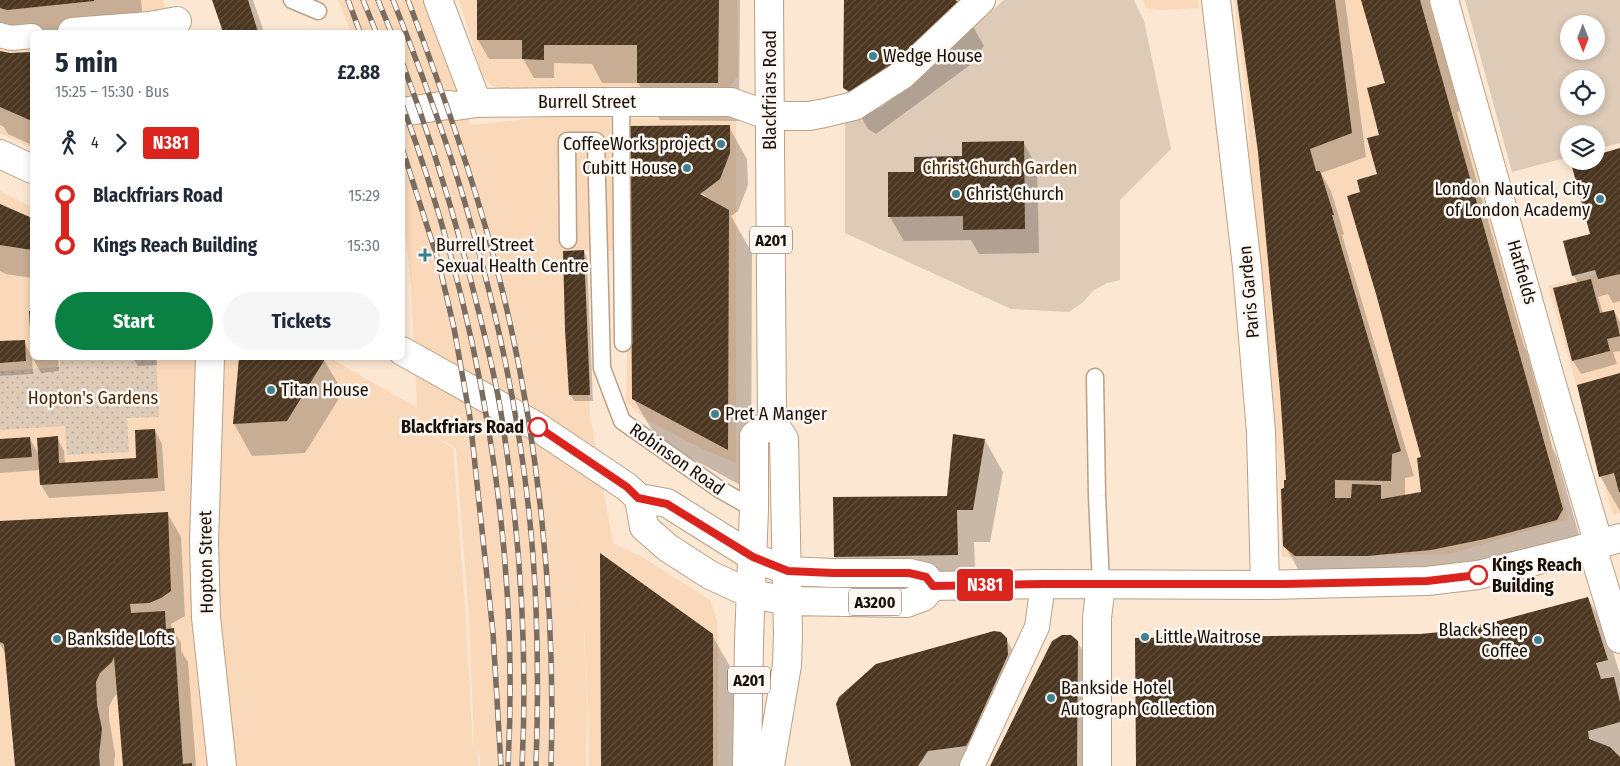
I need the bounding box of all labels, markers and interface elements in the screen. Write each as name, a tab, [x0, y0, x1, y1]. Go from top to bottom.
north arrow	[1560, 15, 1605, 60]
map controls	[1560, 15, 1605, 170]
street label: Blackfriars Road	[759, 30, 781, 150]
place label: Wedge House	[883, 45, 983, 67]
text: 5 min	[55, 46, 118, 79]
marker: Wedge House	[867, 50, 879, 62]
text: £2.88	[337, 61, 380, 84]
button: locate	[1560, 70, 1605, 115]
text: 15:25 – 15:30 · Bus	[55, 82, 169, 101]
street label: Burrell Street	[538, 91, 636, 113]
button: layers	[1560, 125, 1605, 170]
icon: walk	[55, 129, 83, 157]
icon: forward	[107, 129, 135, 157]
text: N381	[153, 132, 189, 154]
text: 4	[91, 133, 99, 152]
place label: CoffeeWorks project	[563, 133, 711, 155]
marker: CoffeeWorks project	[715, 138, 727, 150]
place label: Cubitt House	[582, 157, 677, 179]
park label: Christ Church Garden	[922, 157, 1078, 179]
marker: Cubitt House	[681, 162, 693, 174]
place label: London Nautical, City of London Academy	[1435, 178, 1590, 221]
place label: Christ Church	[966, 183, 1064, 205]
text: Blackfriars Road	[93, 184, 223, 207]
text: 15:29	[348, 186, 380, 205]
marker: Christ Church	[950, 188, 962, 200]
marker: London Nautical, City of London Academy	[1594, 193, 1606, 205]
road number: A201	[750, 226, 792, 254]
text: Kings Reach Building	[93, 234, 257, 257]
place label: Burrell Street Sexual Health Centre	[436, 234, 589, 277]
text: 15:30	[347, 236, 380, 255]
street label: Hatfields	[1502, 237, 1542, 307]
street label: Paris Garden	[1234, 245, 1264, 339]
marker: Burrell Street Sexual Health Centre	[418, 248, 432, 262]
button: Start	[55, 292, 213, 350]
button: Tickets	[223, 292, 380, 350]
place label: Titan House	[281, 379, 369, 401]
marker: Titan House	[265, 384, 277, 396]
park label: Hopton's Gardens	[28, 387, 158, 409]
place label: Pret A Manger	[725, 403, 828, 425]
marker: Pret A Manger	[709, 408, 721, 420]
place label: Blackfriars Road	[401, 416, 524, 438]
marker: Blackfriars Road	[528, 417, 548, 437]
street label: Robinson Road	[625, 418, 729, 500]
street label: Hopton Street	[194, 510, 218, 614]
place label: Kings Reach Building	[1492, 554, 1582, 597]
marker: Kings Reach Building	[1468, 565, 1488, 585]
line badge: N381	[950, 569, 1020, 601]
text: N381	[967, 574, 1003, 596]
road number: A3200	[849, 588, 901, 616]
place label: Black Sheep Coffee	[1439, 619, 1528, 662]
place label: Little Waitrose	[1155, 626, 1261, 648]
place label: Bankside Lofts	[67, 628, 175, 650]
marker: Little Waitrose	[1139, 631, 1151, 643]
marker: Bankside Lofts	[51, 633, 63, 645]
marker: Black Sheep Coffee	[1532, 634, 1544, 646]
road number: A201	[728, 666, 770, 694]
place label: Bankside Hotel Autograph Collection	[1061, 677, 1215, 720]
marker: Bankside Hotel Autograph Collection	[1045, 692, 1057, 704]

